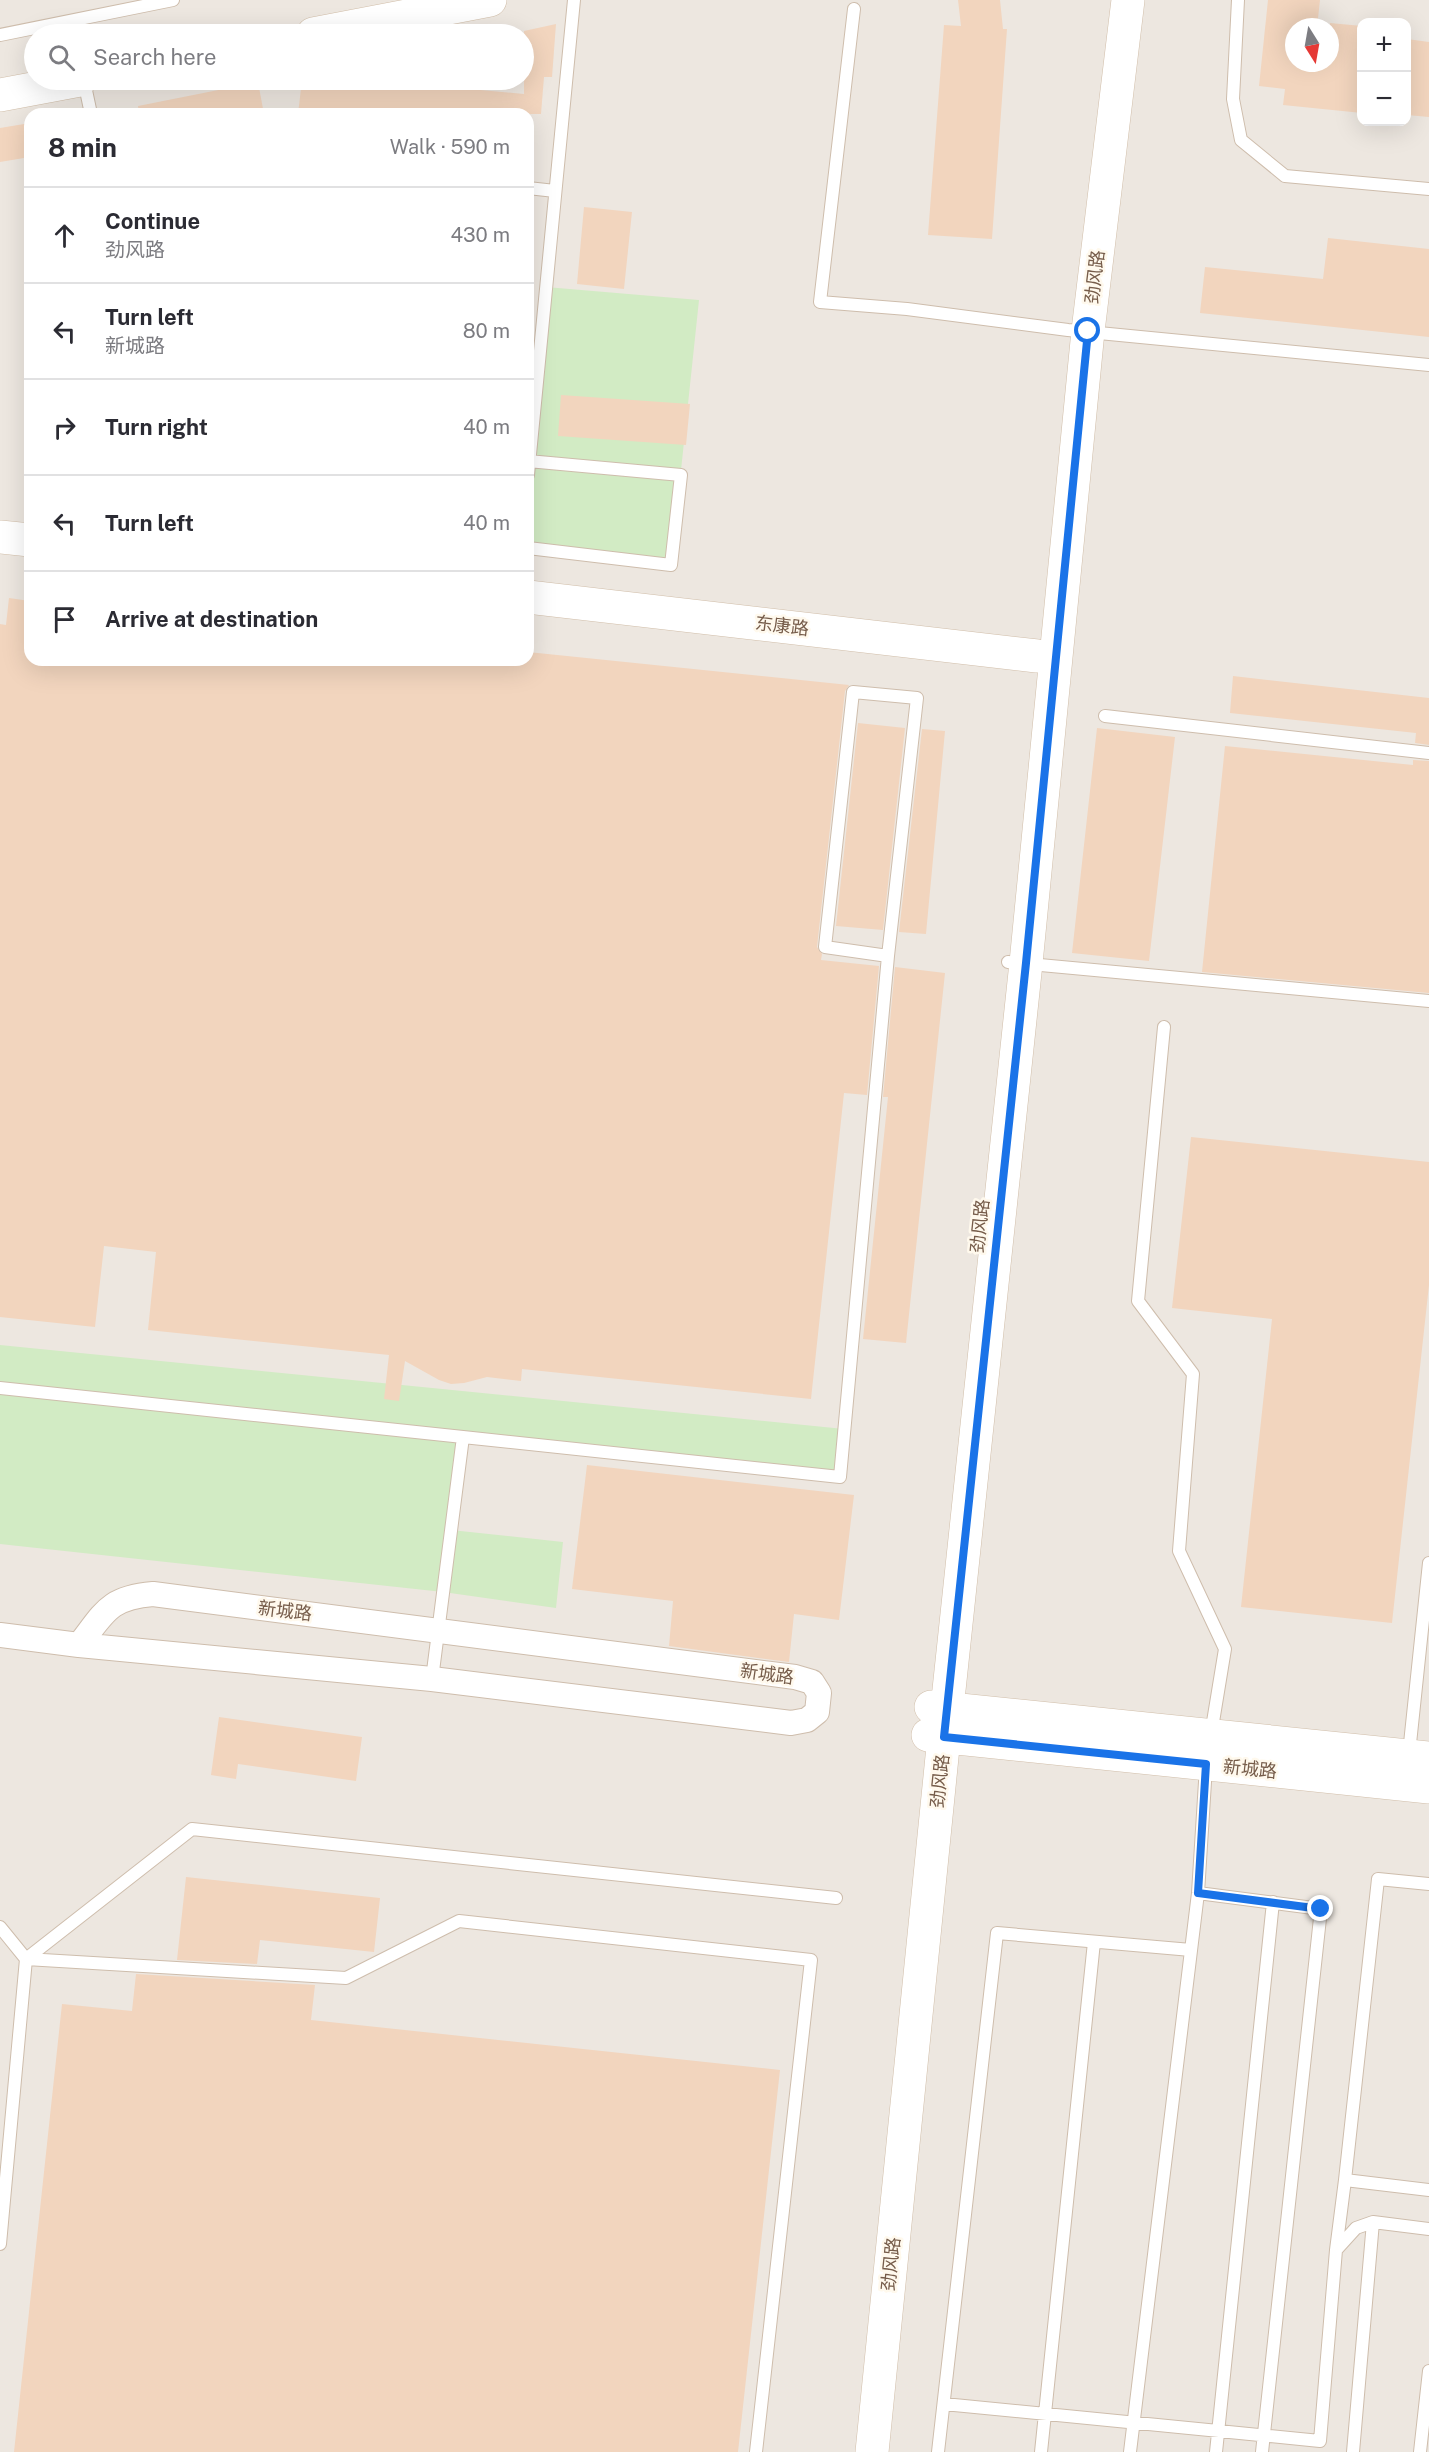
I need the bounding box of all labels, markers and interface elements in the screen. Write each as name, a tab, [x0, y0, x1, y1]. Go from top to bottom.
north arrow	[1285, 18, 1339, 72]
map controls	[1357, 18, 1411, 126]
button: +	[1357, 18, 1411, 72]
search box	[24, 24, 534, 90]
icon: search	[45, 41, 78, 74]
text: Search here	[93, 44, 217, 70]
button: −	[1357, 72, 1411, 126]
text: 8 min	[48, 132, 117, 163]
text: Walk · 590 m	[390, 135, 510, 159]
text: Continue	[105, 208, 200, 234]
icon: ahead	[48, 219, 81, 252]
text: 430 m	[451, 223, 510, 247]
text: 劲风路	[105, 238, 165, 262]
street label: 劲风路	[1081, 249, 1108, 305]
text: Turn left	[105, 304, 194, 330]
icon: left	[48, 315, 81, 348]
route start	[1074, 317, 1100, 343]
text: 80 m	[463, 319, 510, 343]
text: 新城路	[105, 334, 165, 358]
icon: right	[48, 411, 81, 444]
text: Turn right	[105, 414, 208, 440]
text: 40 m	[463, 415, 510, 439]
icon: left	[48, 507, 81, 540]
text: Turn left	[105, 510, 194, 536]
text: 40 m	[463, 511, 510, 535]
icon: arrive	[48, 603, 81, 636]
text: Arrive at destination	[105, 606, 318, 632]
street label: 东康路	[754, 612, 810, 639]
street label: 劲风路	[966, 1198, 993, 1254]
street label: 新城路	[257, 1597, 313, 1624]
street label: 新城路	[739, 1659, 795, 1688]
street label: 劲风路	[926, 1753, 953, 1809]
street label: 新城路	[1222, 1755, 1278, 1782]
route end	[1307, 1895, 1333, 1921]
street label: 劲风路	[877, 2236, 904, 2292]

